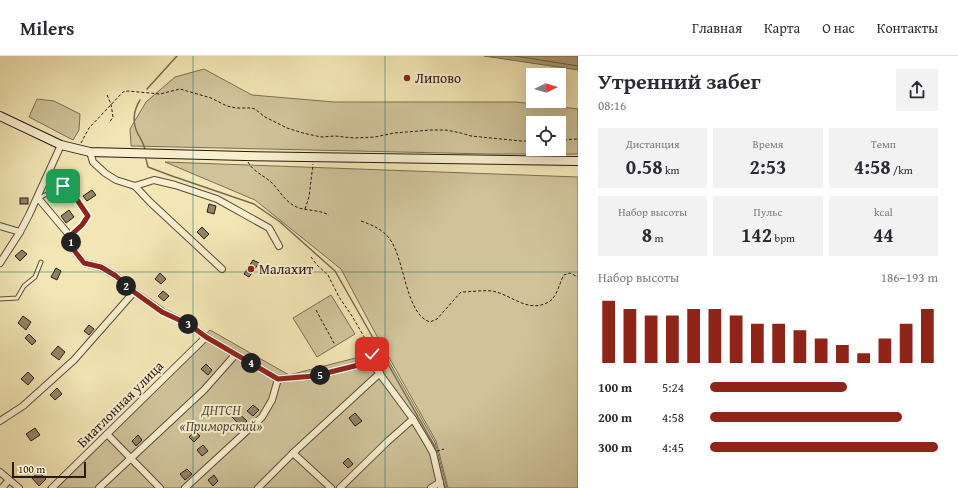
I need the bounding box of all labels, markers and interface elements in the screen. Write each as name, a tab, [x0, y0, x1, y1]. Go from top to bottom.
text: Milers	[20, 14, 74, 42]
text: Главная	[692, 18, 742, 38]
text: Карта	[764, 18, 800, 38]
text: О нас	[822, 18, 855, 38]
text: Контакты	[877, 18, 938, 38]
text: Утренний забег	[598, 65, 761, 97]
place label: Липово	[415, 68, 461, 88]
north arrow	[526, 68, 566, 108]
map controls	[526, 68, 566, 156]
button: share	[896, 69, 938, 111]
marker: Липово	[402, 73, 412, 83]
text: 08:16	[598, 96, 626, 115]
button: locate	[526, 116, 566, 156]
text: Дистанция	[626, 136, 680, 152]
text: Время	[753, 136, 783, 152]
text: Темп	[871, 136, 896, 152]
text: 0.58	[626, 152, 663, 181]
text: 2:53	[750, 152, 786, 181]
text: 4:58	[854, 152, 891, 181]
text: km	[663, 162, 680, 178]
text: /km	[891, 162, 913, 178]
pin	[46, 169, 80, 203]
icon: arrive	[52, 175, 74, 197]
text: Набор высоты	[618, 204, 687, 220]
text: Пульс	[754, 204, 782, 220]
text: kcal	[874, 204, 893, 220]
text: 8	[642, 220, 652, 249]
text: 142	[741, 220, 772, 249]
text: 44	[873, 220, 894, 249]
text: m	[652, 230, 664, 246]
text: bpm	[772, 230, 795, 246]
pin: 1	[61, 232, 81, 252]
text: 1	[68, 234, 74, 250]
place label: Малахит	[259, 259, 313, 279]
marker: Малахит	[246, 264, 256, 274]
text: Набор высоты	[598, 268, 679, 287]
text: 186–193 m	[881, 268, 938, 287]
pin: 2	[116, 276, 136, 296]
text: 2	[123, 278, 129, 294]
pin: 3	[178, 314, 198, 334]
text: 3	[185, 316, 191, 332]
pin	[355, 337, 389, 371]
icon: check	[361, 343, 383, 365]
pin: 4	[241, 353, 261, 373]
text: 4	[248, 355, 254, 371]
street label: Биатлонная улица	[72, 356, 168, 452]
pin: 5	[310, 365, 330, 385]
text: 5	[317, 367, 323, 383]
text: 100 m	[598, 378, 632, 397]
text: 5:24	[662, 378, 684, 397]
park label: ДНТСН «Приморский»	[179, 400, 263, 436]
text: 200 m	[598, 408, 632, 427]
text: 4:58	[662, 408, 684, 427]
text: 300 m	[598, 438, 632, 457]
text: 4:45	[662, 438, 684, 457]
scale bar	[12, 460, 86, 479]
text: 100 m	[18, 461, 45, 477]

